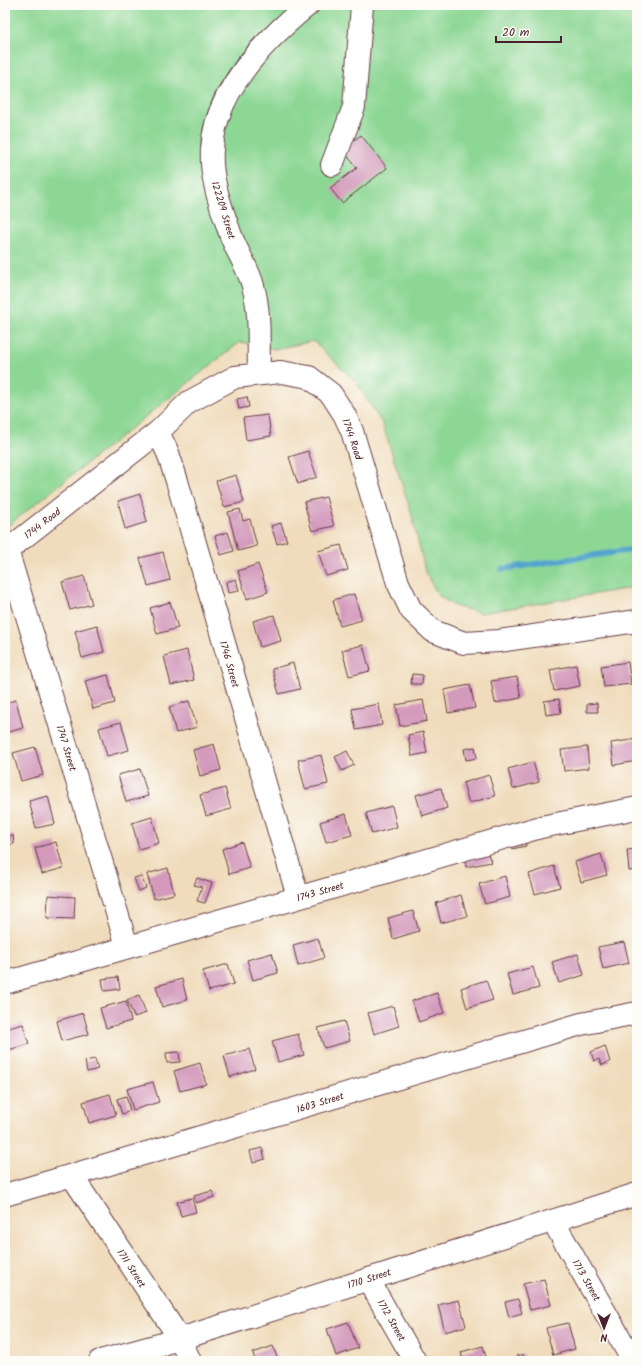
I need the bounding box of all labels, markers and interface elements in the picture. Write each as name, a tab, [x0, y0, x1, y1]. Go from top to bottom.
scale bar	[496, 18, 561, 44]
text: 20 m	[502, 23, 530, 42]
street label: 122209 Street	[207, 179, 239, 241]
street label: 1744 Road	[338, 416, 367, 463]
street label: 1744 Road	[21, 504, 65, 543]
street label: 1746 Street	[215, 639, 243, 690]
street label: 1747 Street	[51, 723, 81, 773]
street label: 1743 Street	[295, 878, 346, 906]
street label: 1603 Street	[295, 1088, 346, 1118]
street label: 1711 Street	[113, 1246, 150, 1291]
street label: 1713 Street	[568, 1257, 605, 1305]
street label: 1710 Street	[345, 1264, 393, 1294]
street label: 1712 Street	[373, 1297, 410, 1345]
north arrow	[584, 1308, 624, 1348]
text: N	[600, 1328, 607, 1346]

